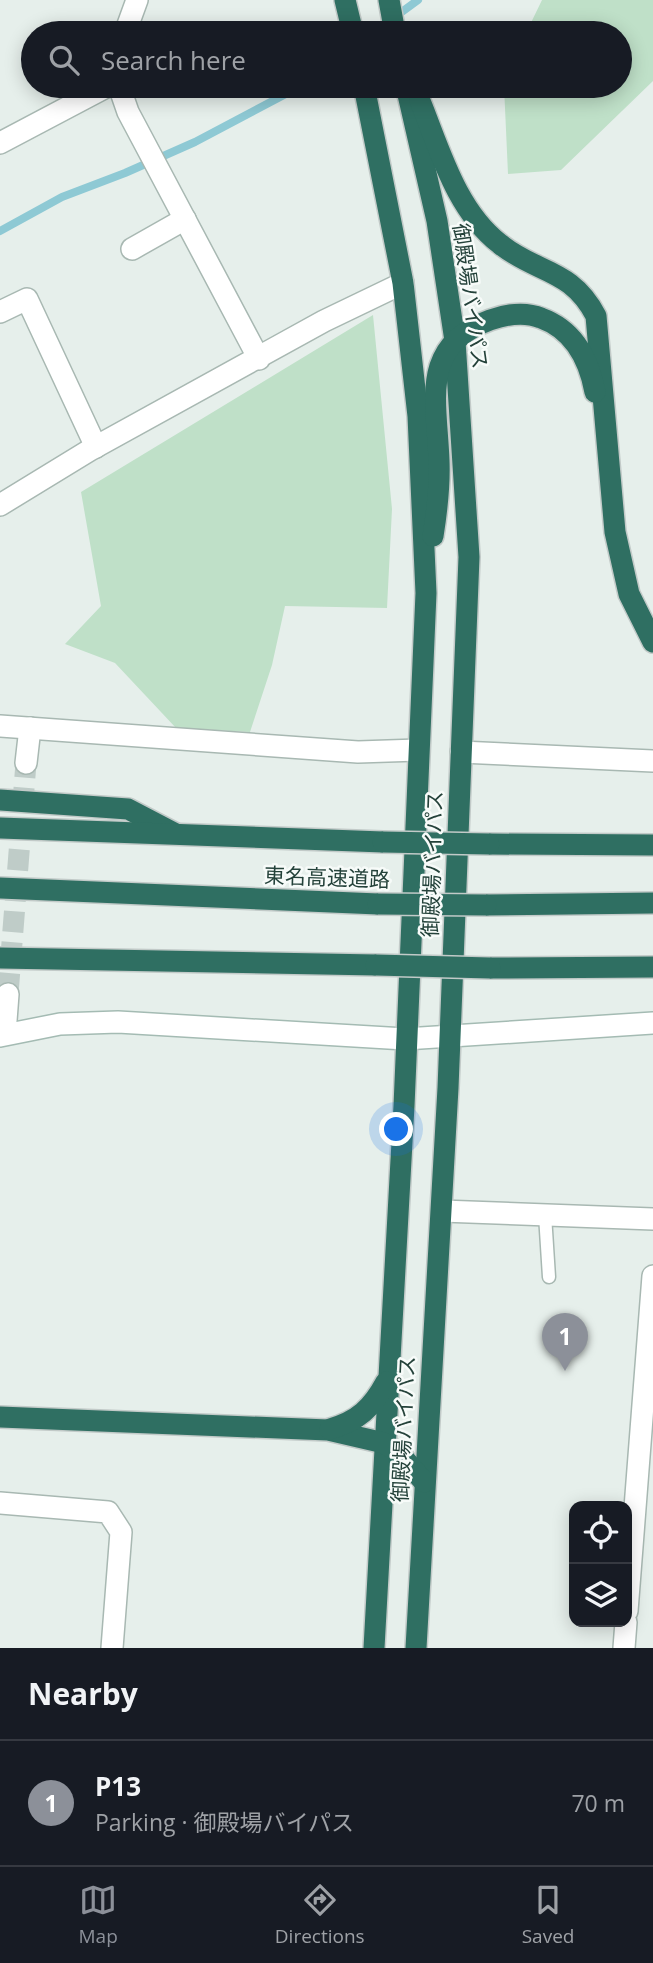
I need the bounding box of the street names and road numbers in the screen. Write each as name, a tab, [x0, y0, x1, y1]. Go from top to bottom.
street label: 御殿場バイパス	[447, 221, 495, 371]
street label: 御殿場バイパス	[415, 790, 449, 938]
street label: 東名高速道路	[264, 861, 390, 893]
street label: 御殿場バイパス	[385, 1355, 421, 1503]

